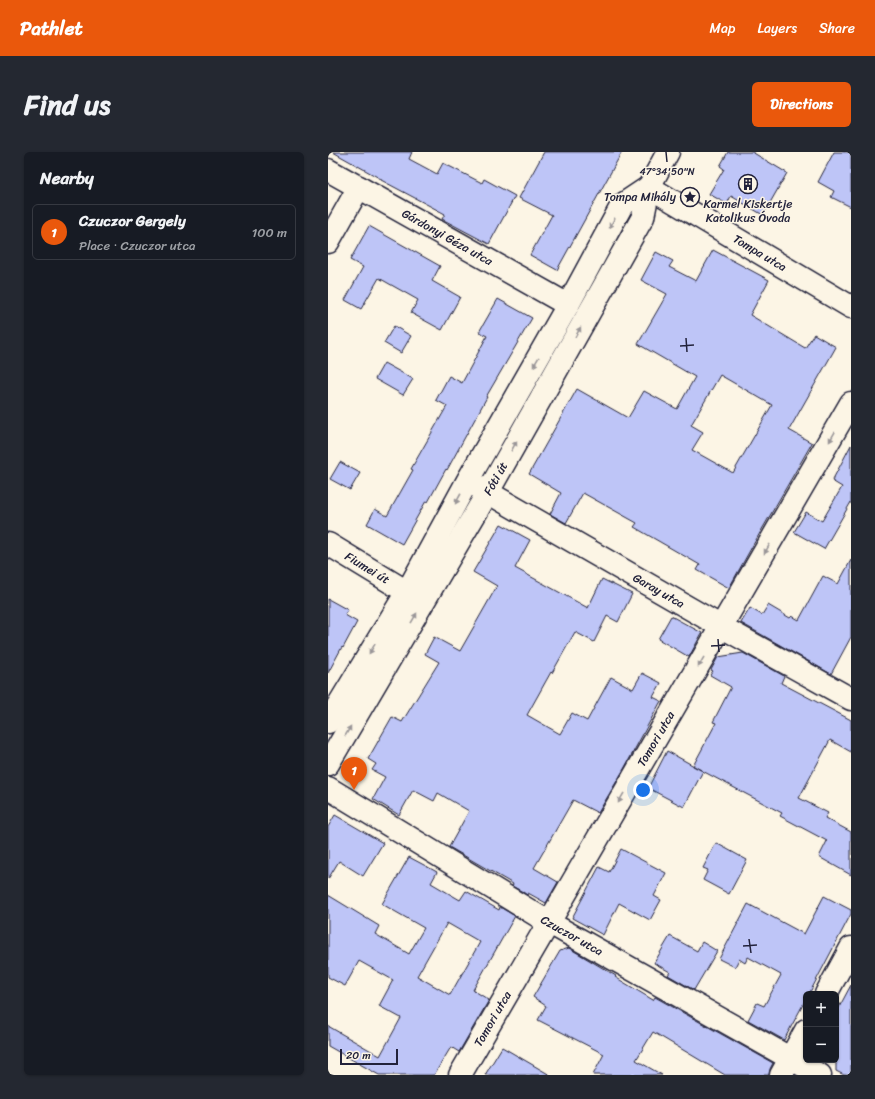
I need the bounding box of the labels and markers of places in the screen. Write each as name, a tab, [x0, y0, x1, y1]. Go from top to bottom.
building icon: Karmel Kiskertje Katolikus Óvoda	[737, 173, 759, 195]
place label: Tompa Mihály	[604, 186, 677, 208]
place icon: Tompa Mihály	[679, 186, 701, 208]
place label: Karmel Kiskertje Katolikus Óvoda	[703, 193, 793, 229]
pin: 1	[341, 757, 367, 790]

